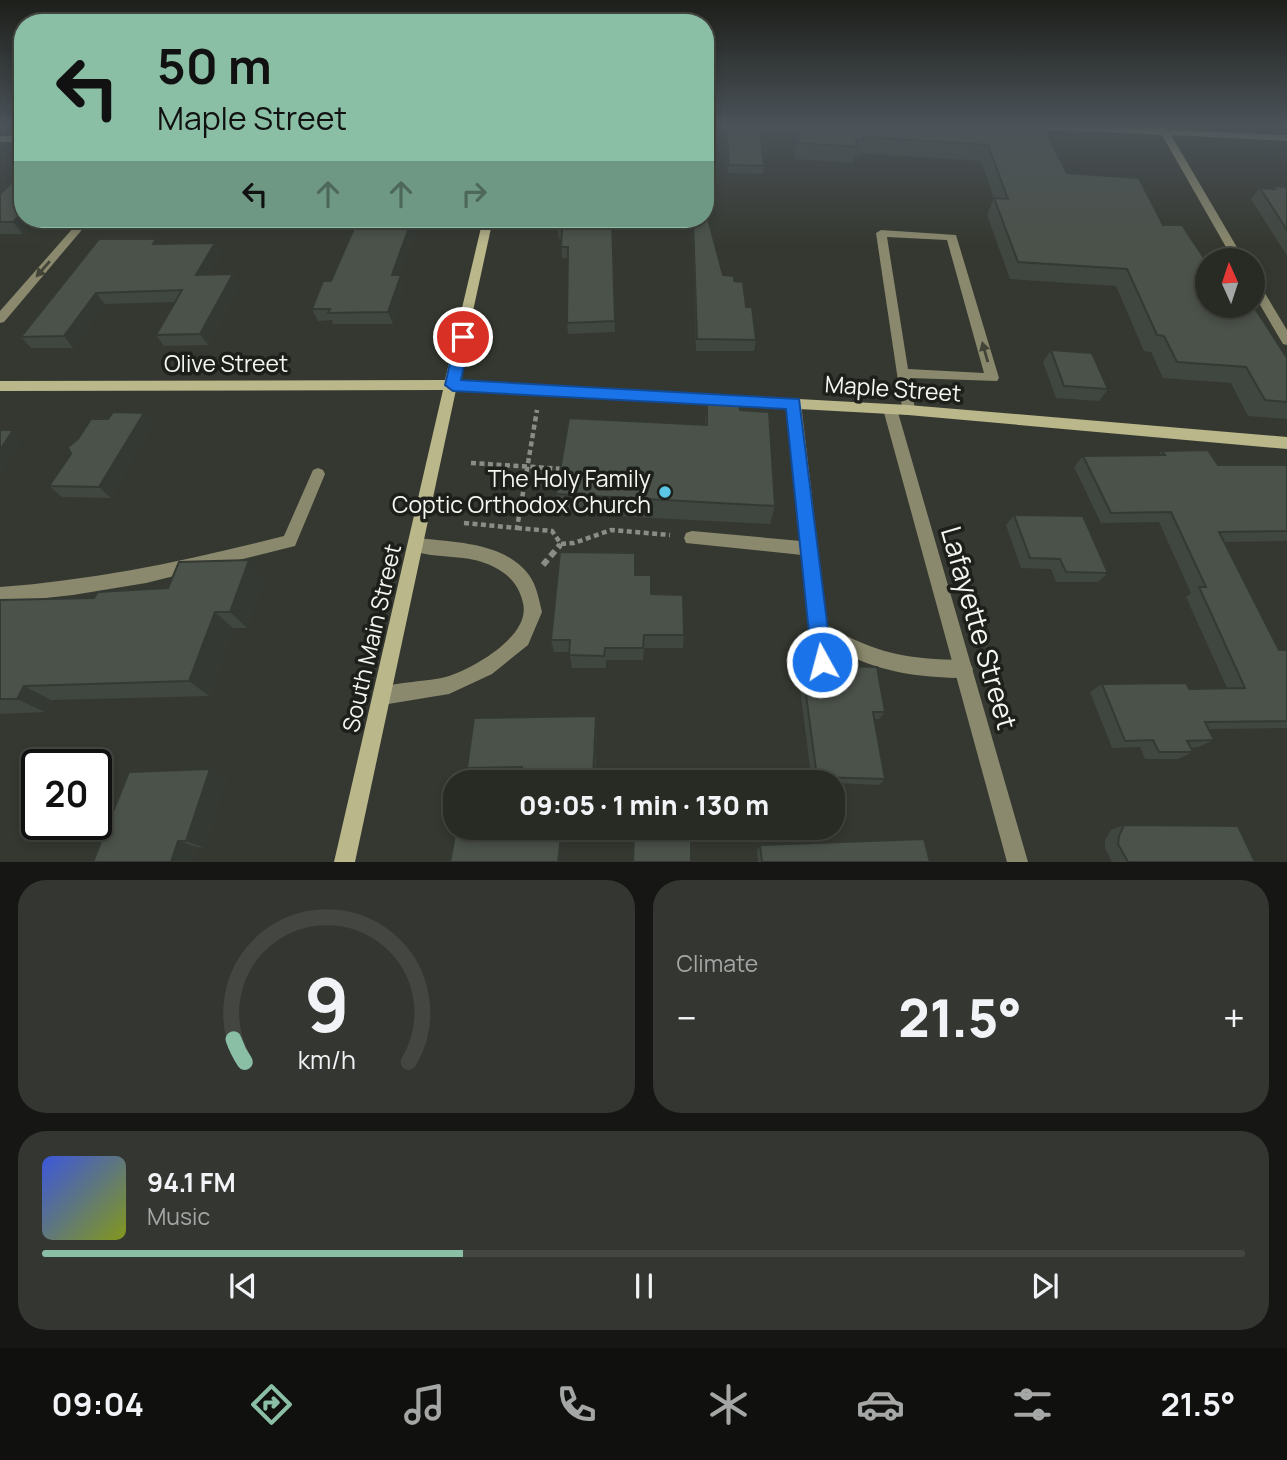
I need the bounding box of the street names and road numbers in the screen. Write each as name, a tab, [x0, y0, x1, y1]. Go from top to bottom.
street label: Olive Street	[164, 347, 288, 379]
street label: Maple Street	[824, 367, 962, 409]
street label: Lafayette Street	[933, 522, 1027, 734]
street label: South Main Street	[334, 541, 408, 735]

